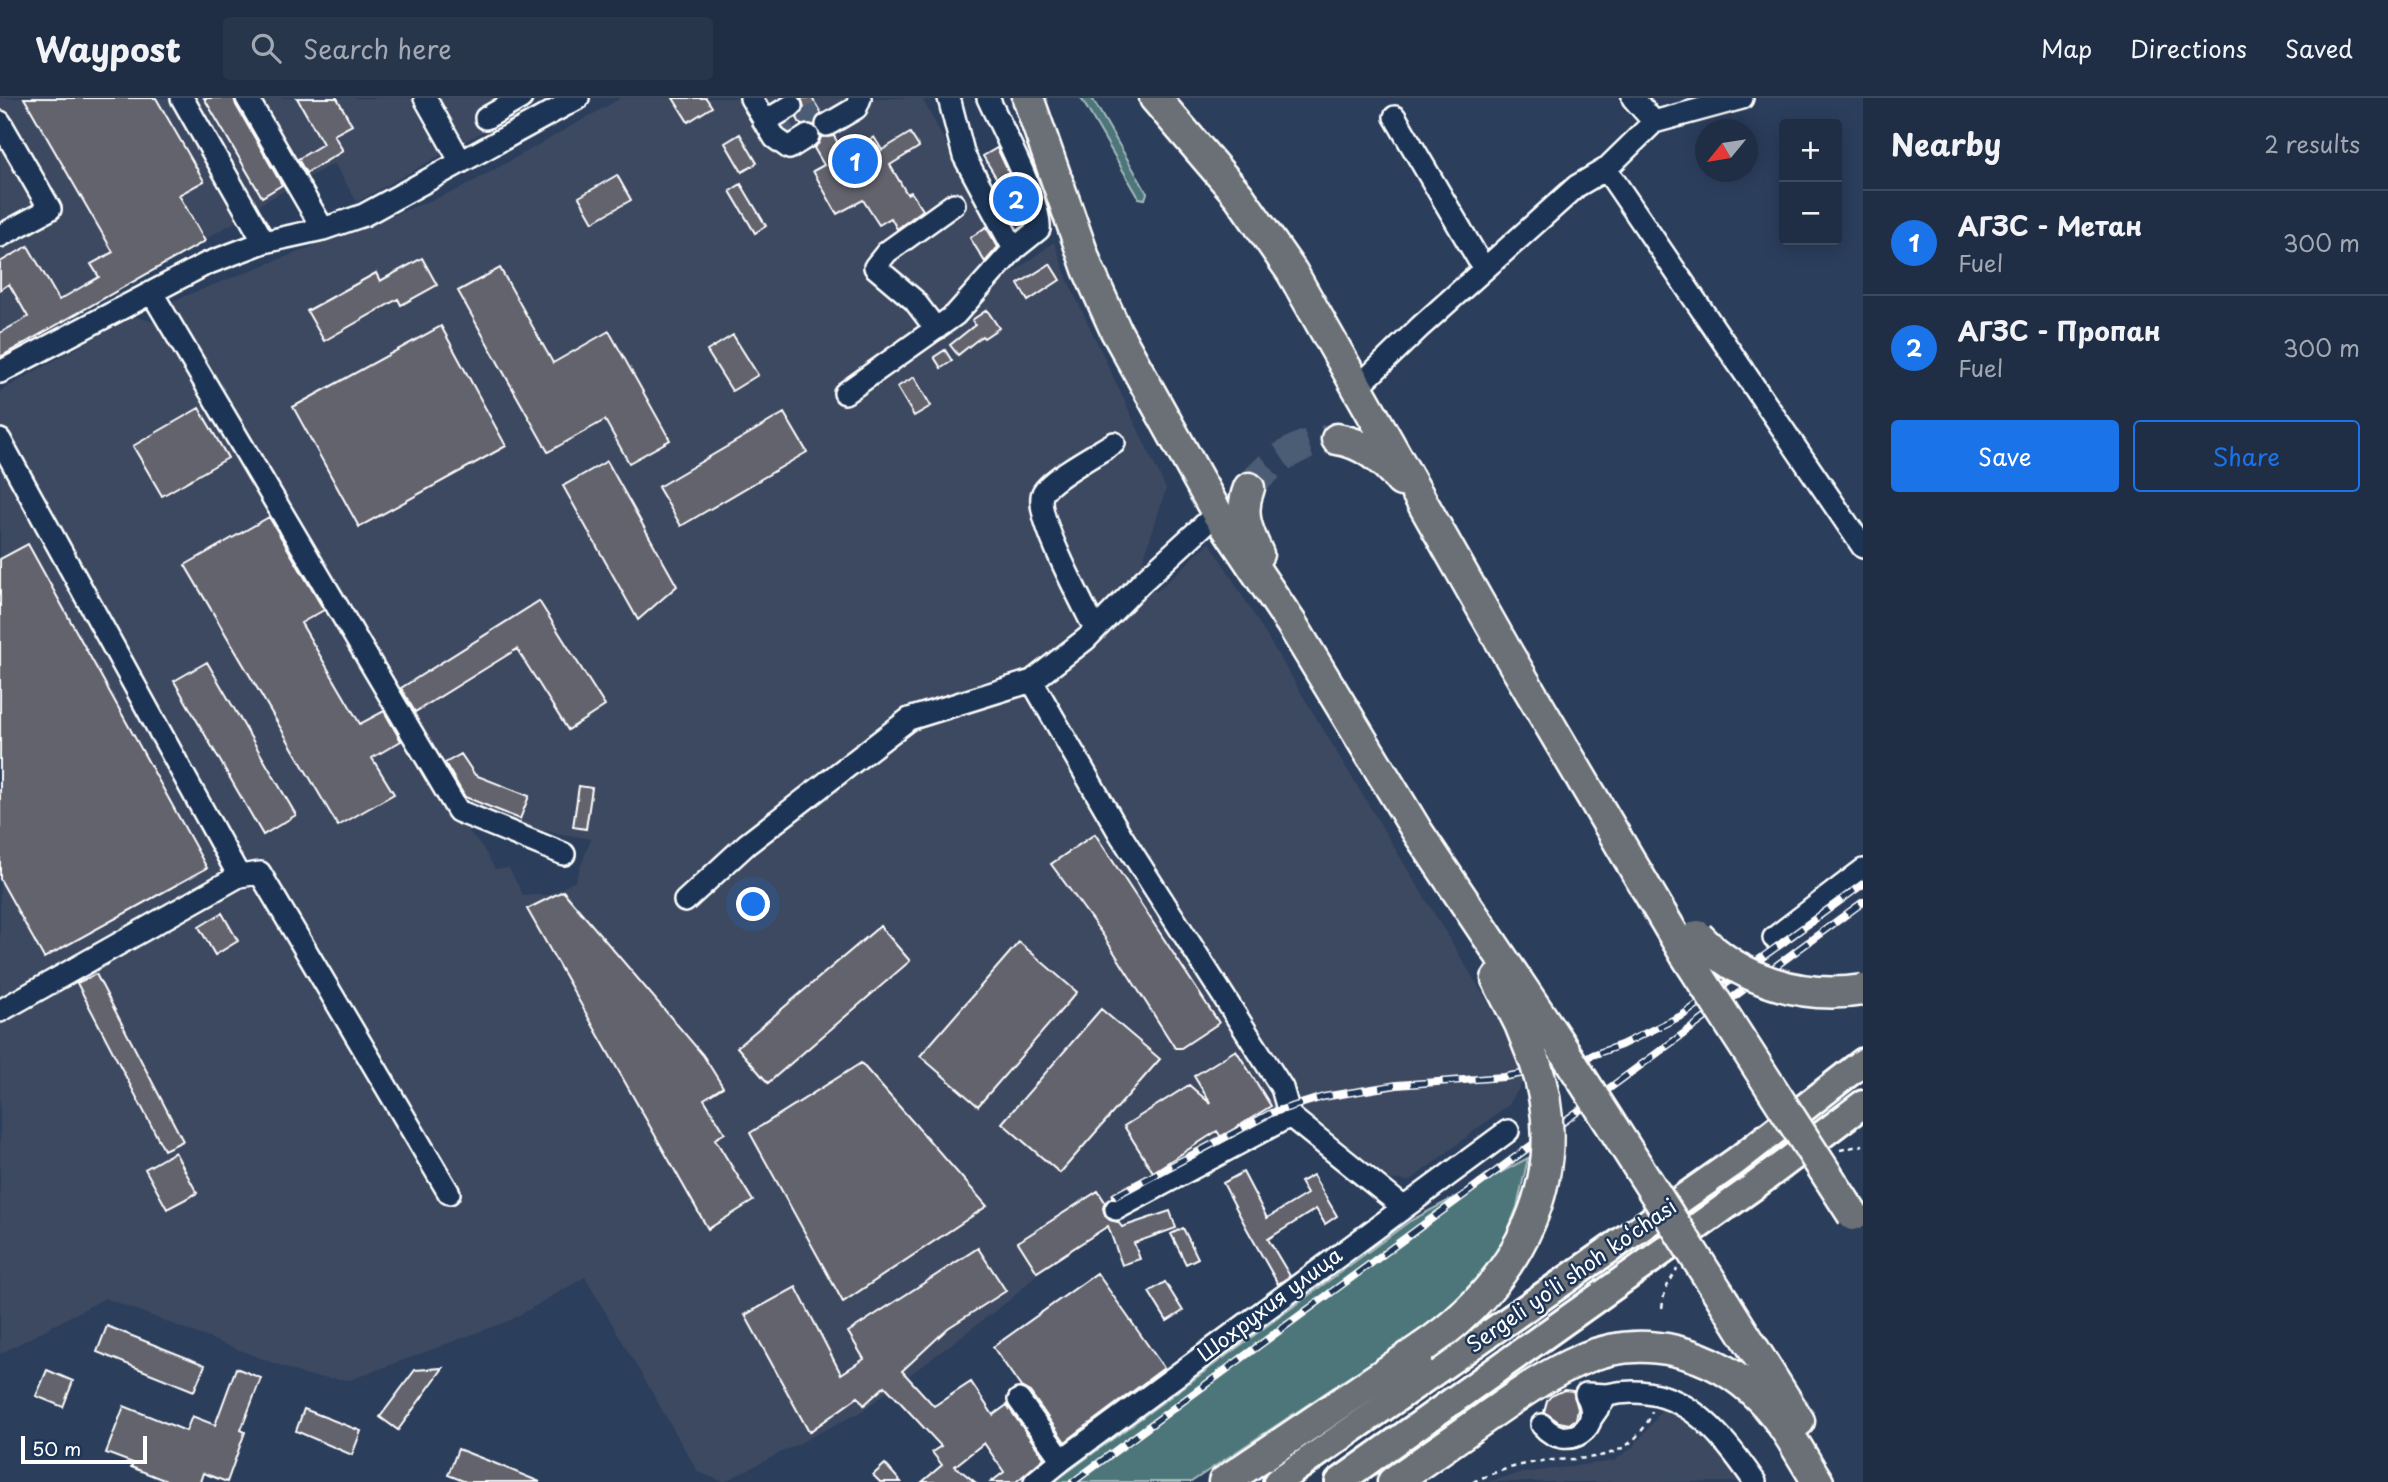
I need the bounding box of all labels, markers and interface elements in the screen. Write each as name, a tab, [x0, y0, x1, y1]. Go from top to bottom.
search box	[223, 17, 713, 80]
text: Waypost	[35, 23, 181, 73]
icon: search	[247, 29, 285, 67]
text: Search here	[303, 29, 452, 68]
text: Map	[2041, 30, 2092, 66]
text: Directions	[2130, 30, 2247, 66]
text: Saved	[2285, 30, 2353, 66]
north arrow	[1695, 119, 1758, 182]
map controls	[1779, 119, 1842, 245]
button: +	[1779, 119, 1842, 182]
text: Nearby	[1891, 121, 2001, 166]
text: 2 results	[2264, 126, 2360, 161]
pin: 1	[832, 135, 878, 187]
pin: 2	[993, 173, 1039, 225]
button: −	[1779, 182, 1842, 245]
text: АГЗС - Метан	[1958, 206, 2142, 245]
text: 1	[1909, 225, 1920, 260]
text: 300 m	[2283, 225, 2360, 260]
text: Fuel	[1958, 245, 2003, 280]
text: АГЗС - Пропан	[1958, 311, 2161, 350]
text: 2	[1906, 330, 1922, 365]
text: 300 m	[2283, 330, 2360, 365]
text: Fuel	[1958, 350, 2003, 385]
button: Save	[1891, 420, 2119, 492]
button: Share	[2133, 420, 2360, 492]
your location	[736, 887, 770, 921]
street label: Sergeli yo‘li shoh ko‘chasi	[1459, 1189, 1683, 1359]
street label: Шохрухия улица	[1190, 1238, 1349, 1369]
scale bar	[21, 1433, 147, 1465]
text: 50 m	[32, 1434, 81, 1462]

